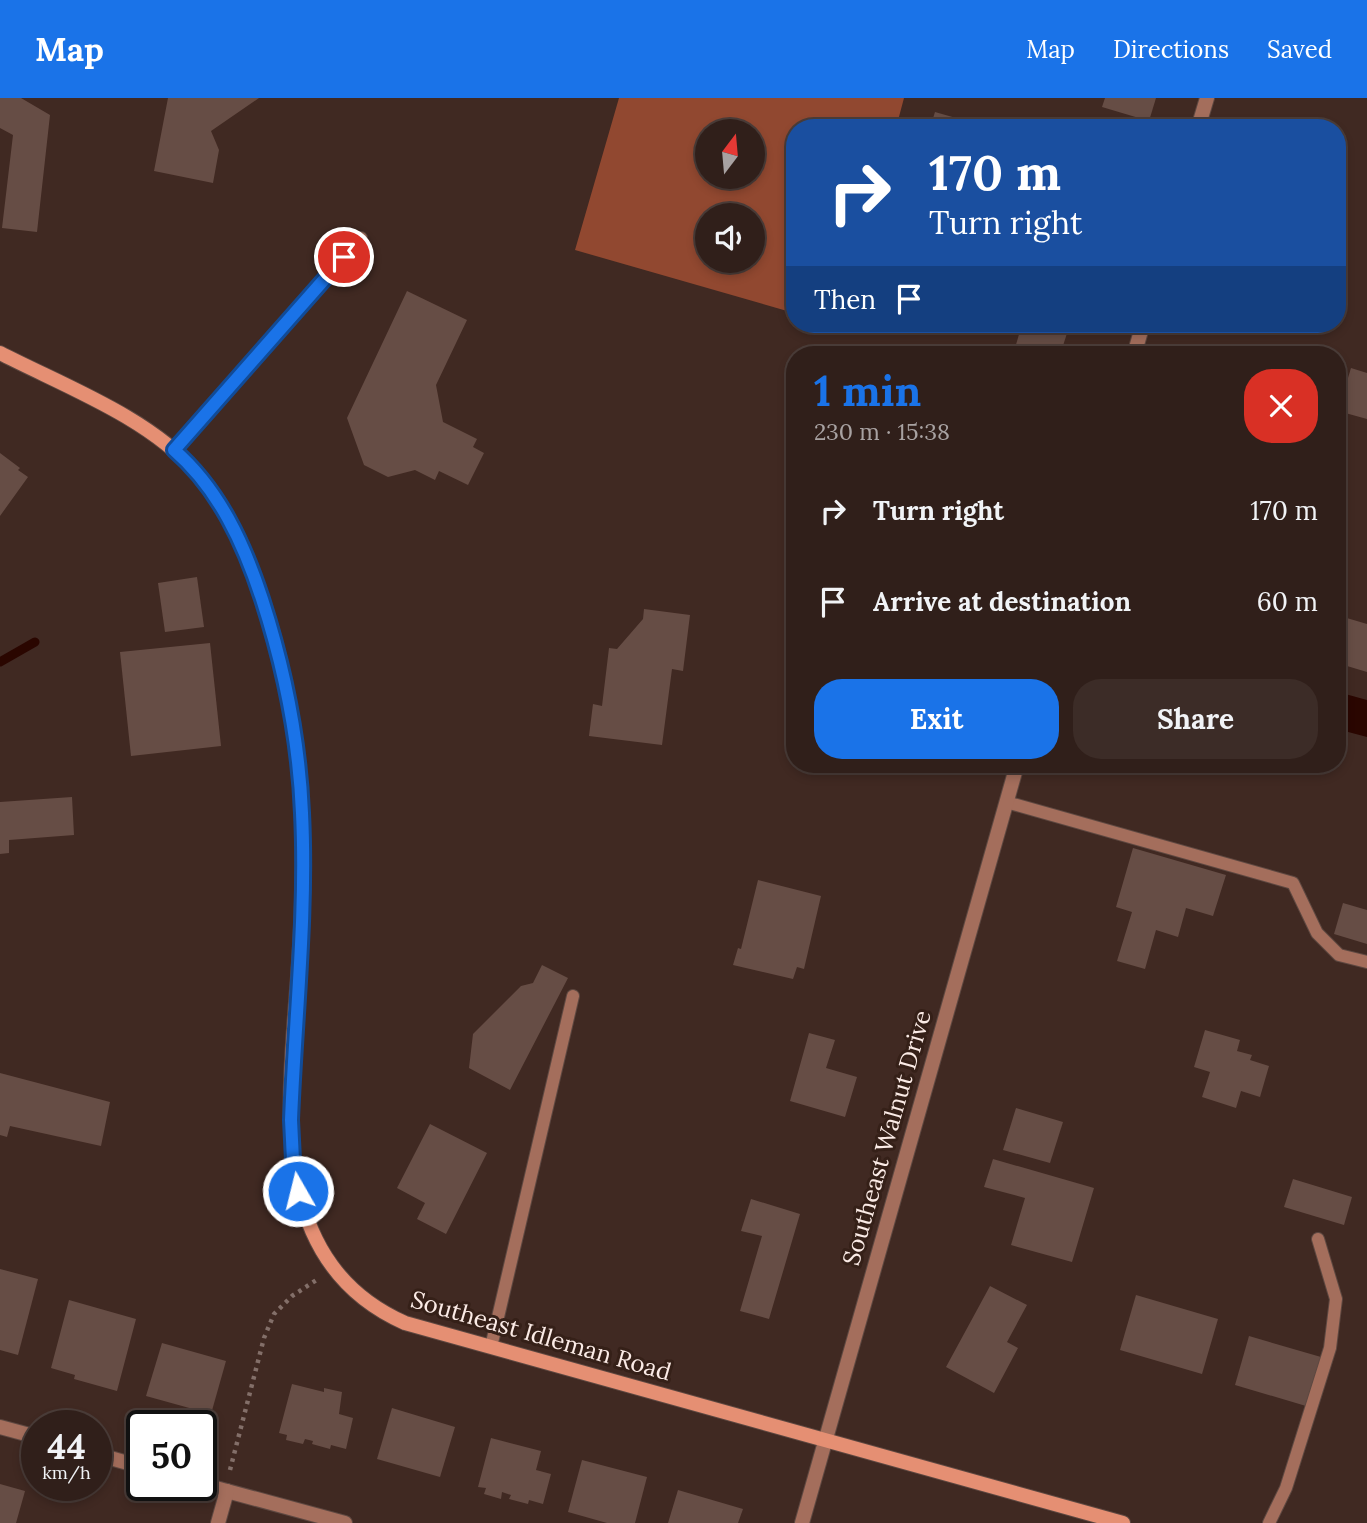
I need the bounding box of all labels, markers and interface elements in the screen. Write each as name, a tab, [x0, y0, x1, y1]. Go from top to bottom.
text: Map	[35, 28, 104, 70]
text: Map	[1026, 34, 1075, 65]
text: Directions	[1113, 34, 1229, 65]
text: Saved	[1267, 34, 1332, 65]
north arrow	[695, 119, 765, 189]
map controls	[695, 119, 765, 273]
text: 170 m	[929, 141, 1061, 203]
icon: right	[814, 147, 905, 238]
text: Turn right	[929, 202, 1082, 243]
button: sound	[695, 203, 765, 273]
pin	[314, 227, 374, 287]
icon: arrive	[325, 238, 363, 276]
icon: arrive	[890, 280, 928, 318]
text: Then	[814, 283, 876, 316]
text: 1 min	[814, 364, 921, 418]
button: close	[1244, 369, 1318, 443]
text: 230 m · 15:38	[814, 417, 950, 446]
icon: right	[814, 492, 852, 530]
text: Turn right	[873, 494, 1004, 527]
text: 170 m	[1250, 494, 1318, 527]
icon: arrive	[814, 583, 852, 621]
text: Arrive at destination	[873, 585, 1131, 618]
text: 60 m	[1257, 585, 1318, 618]
button: Exit	[814, 679, 1059, 759]
button: Share	[1073, 679, 1318, 759]
street label: Southeast Walnut Drive	[835, 1007, 938, 1269]
position arrow	[261, 1154, 335, 1228]
street label: Southeast Idleman Road	[407, 1283, 675, 1388]
speed limit sign: 50	[126, 1410, 217, 1501]
text: 44	[47, 1424, 86, 1469]
text: km/h	[42, 1461, 91, 1484]

